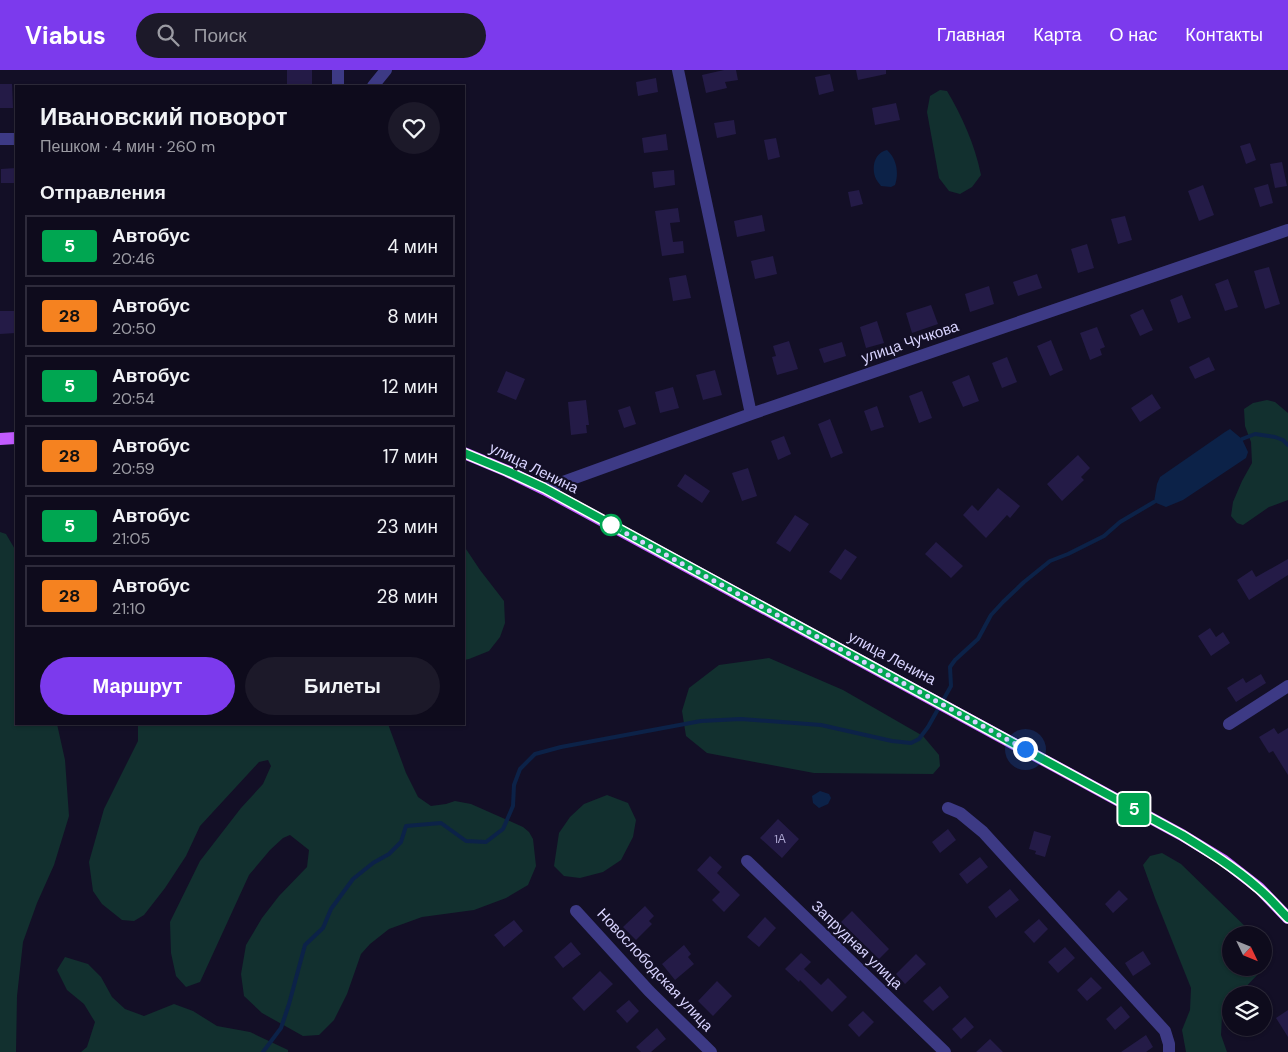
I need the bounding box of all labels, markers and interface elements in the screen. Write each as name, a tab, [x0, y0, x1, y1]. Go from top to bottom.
search box	[136, 13, 486, 58]
text: Viabus	[25, 20, 106, 51]
icon: search	[154, 21, 182, 49]
text: Поиск	[194, 23, 247, 48]
text: Главная	[937, 23, 1005, 47]
text: Карта	[1033, 23, 1082, 47]
text: О нас	[1110, 23, 1157, 47]
text: Контакты	[1185, 23, 1263, 47]
text: Ивановский поворот	[40, 101, 288, 132]
button: heart	[388, 102, 440, 154]
text: Пешком · 4 мин · 260 m	[40, 136, 215, 157]
text: Отправления	[40, 180, 166, 205]
text: Автобус	[112, 223, 190, 248]
text: 5	[64, 234, 75, 258]
text: 4 мин	[387, 234, 438, 259]
text: 20:46	[112, 248, 155, 269]
text: Автобус	[112, 293, 190, 318]
text: 28	[59, 304, 80, 328]
text: 8 мин	[387, 304, 438, 329]
street label: улица Чучкова	[859, 316, 962, 368]
text: 20:50	[112, 318, 156, 339]
text: Автобус	[112, 363, 190, 388]
text: 5	[64, 374, 75, 398]
text: 12 мин	[382, 374, 438, 399]
text: 20:54	[112, 388, 155, 409]
text: Автобус	[112, 433, 190, 458]
street label: улица Ленина	[486, 438, 582, 498]
text: 28	[59, 444, 80, 468]
text: 17 мин	[383, 444, 438, 469]
text: 20:59	[112, 458, 155, 479]
text: Автобус	[112, 503, 190, 528]
text: 5	[64, 514, 75, 538]
text: 23 мин	[377, 514, 438, 539]
unlabelled marker	[600, 514, 622, 536]
text: 21:05	[112, 528, 150, 549]
text: Автобус	[112, 573, 190, 598]
text: 28	[59, 584, 80, 608]
text: 28 мин	[377, 584, 438, 609]
text: 21:10	[112, 598, 145, 619]
street label: улица Ленина	[845, 626, 940, 690]
button: Маршрут	[40, 657, 235, 715]
button: Билеты	[245, 657, 440, 715]
your location	[1013, 737, 1038, 762]
line badge: 5	[1118, 793, 1150, 825]
text: 5	[1128, 797, 1140, 821]
house number: 1А	[774, 831, 786, 847]
street label: Запрудная улица	[807, 896, 907, 994]
street label: Новослободская улица	[593, 904, 718, 1036]
north arrow	[1222, 926, 1272, 976]
map controls	[1222, 926, 1272, 1036]
button: layers	[1222, 986, 1272, 1036]

